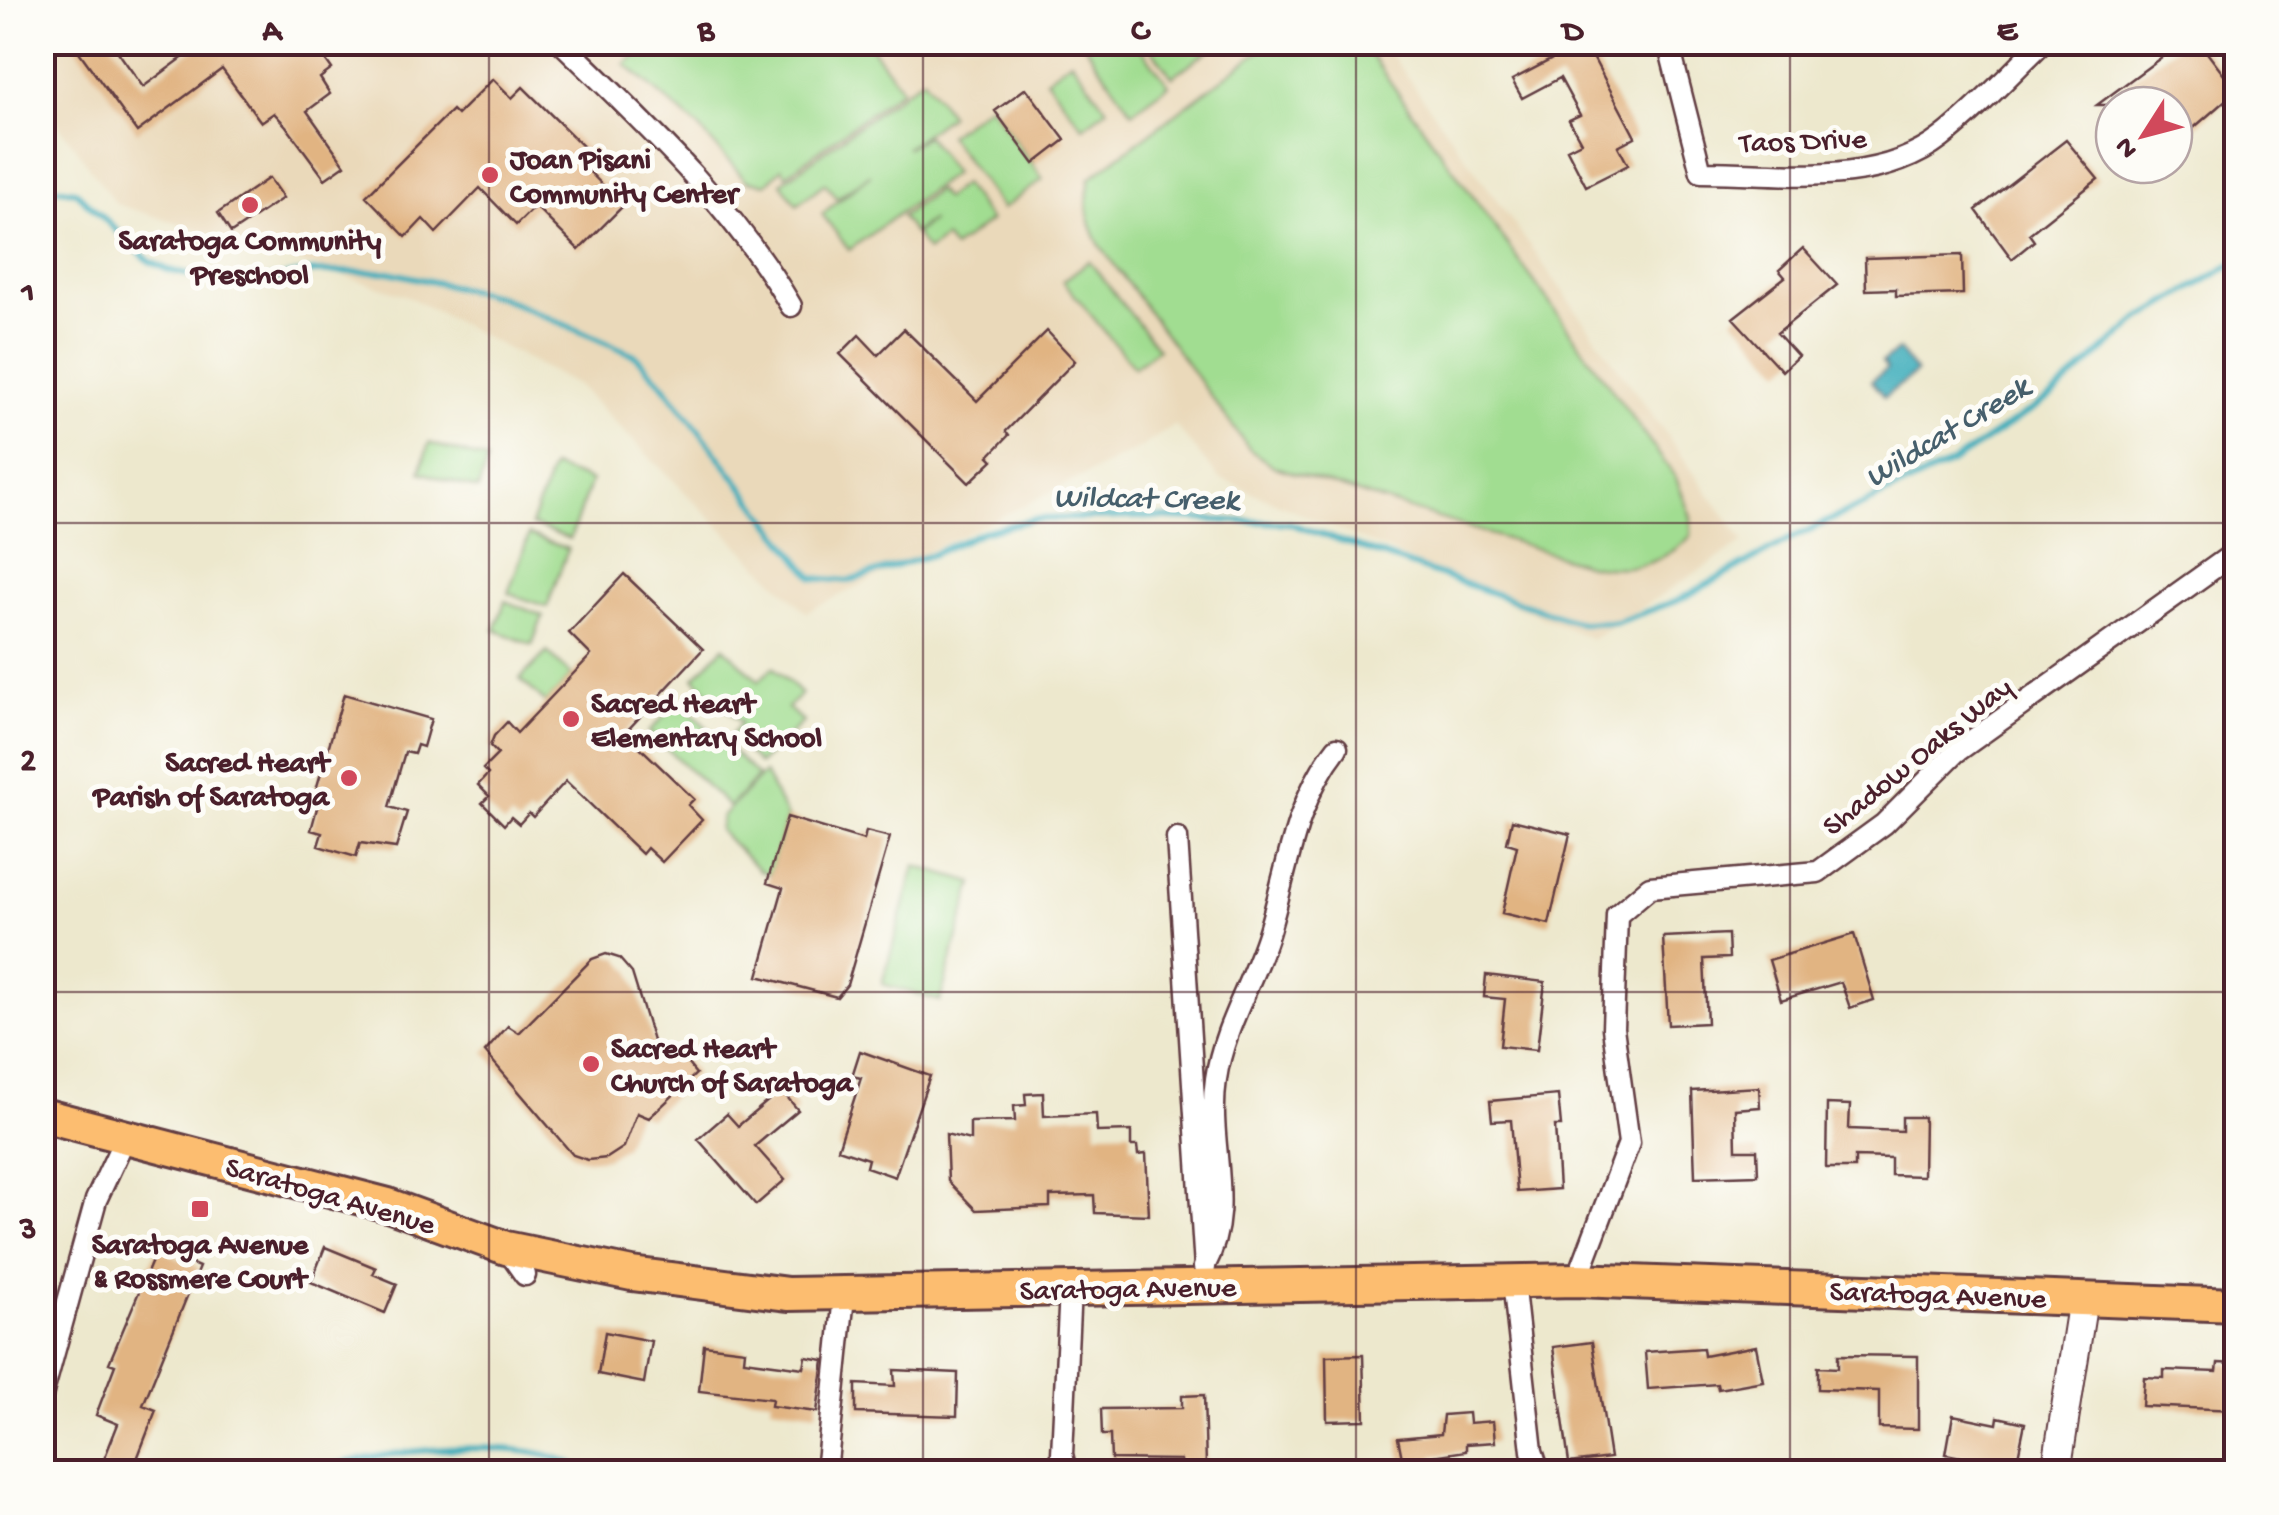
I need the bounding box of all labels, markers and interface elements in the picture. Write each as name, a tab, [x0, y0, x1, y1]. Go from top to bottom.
text: A	[262, 14, 284, 52]
text: B	[697, 14, 716, 52]
text: C	[1131, 14, 1151, 52]
text: D	[1560, 14, 1585, 52]
text: E	[1997, 14, 2019, 52]
north arrow	[2094, 85, 2194, 185]
street label: Taos Drive	[1737, 124, 1868, 163]
text: N	[2109, 130, 2146, 164]
place label: Joan Pisani Community Center	[509, 145, 741, 214]
marker: Joan Pisani Community Center	[479, 164, 501, 186]
marker: Saratoga Community Preschool	[239, 194, 261, 216]
place label: Saratoga Community Preschool	[119, 226, 382, 295]
text: 1	[21, 276, 34, 314]
water label: Wildcat Creek	[1859, 369, 2040, 498]
water label: Wildcat Creek	[1053, 480, 1242, 522]
street label: Shadow Oaks Way	[1817, 671, 2021, 846]
place label: Sacred Heart Elementary School	[591, 689, 823, 758]
marker: Sacred Heart Elementary School	[560, 708, 582, 730]
text: 2	[20, 744, 36, 782]
place label: Sacred Heart Parish of Saratoga	[91, 748, 332, 817]
marker: Sacred Heart Parish of Saratoga	[338, 767, 360, 789]
place label: Sacred Heart Church of Saratoga	[611, 1034, 854, 1103]
marker: Sacred Heart Church of Saratoga	[580, 1053, 602, 1075]
street label: Saratoga Avenue	[221, 1152, 439, 1245]
marker: Saratoga Avenue & Rossmere Court	[189, 1198, 211, 1220]
text: 3	[19, 1212, 36, 1250]
place label: Saratoga Avenue & Rossmere Court	[92, 1230, 310, 1299]
street label: Saratoga Avenue	[1019, 1272, 1237, 1311]
street label: Saratoga Avenue	[1829, 1276, 2047, 1319]

